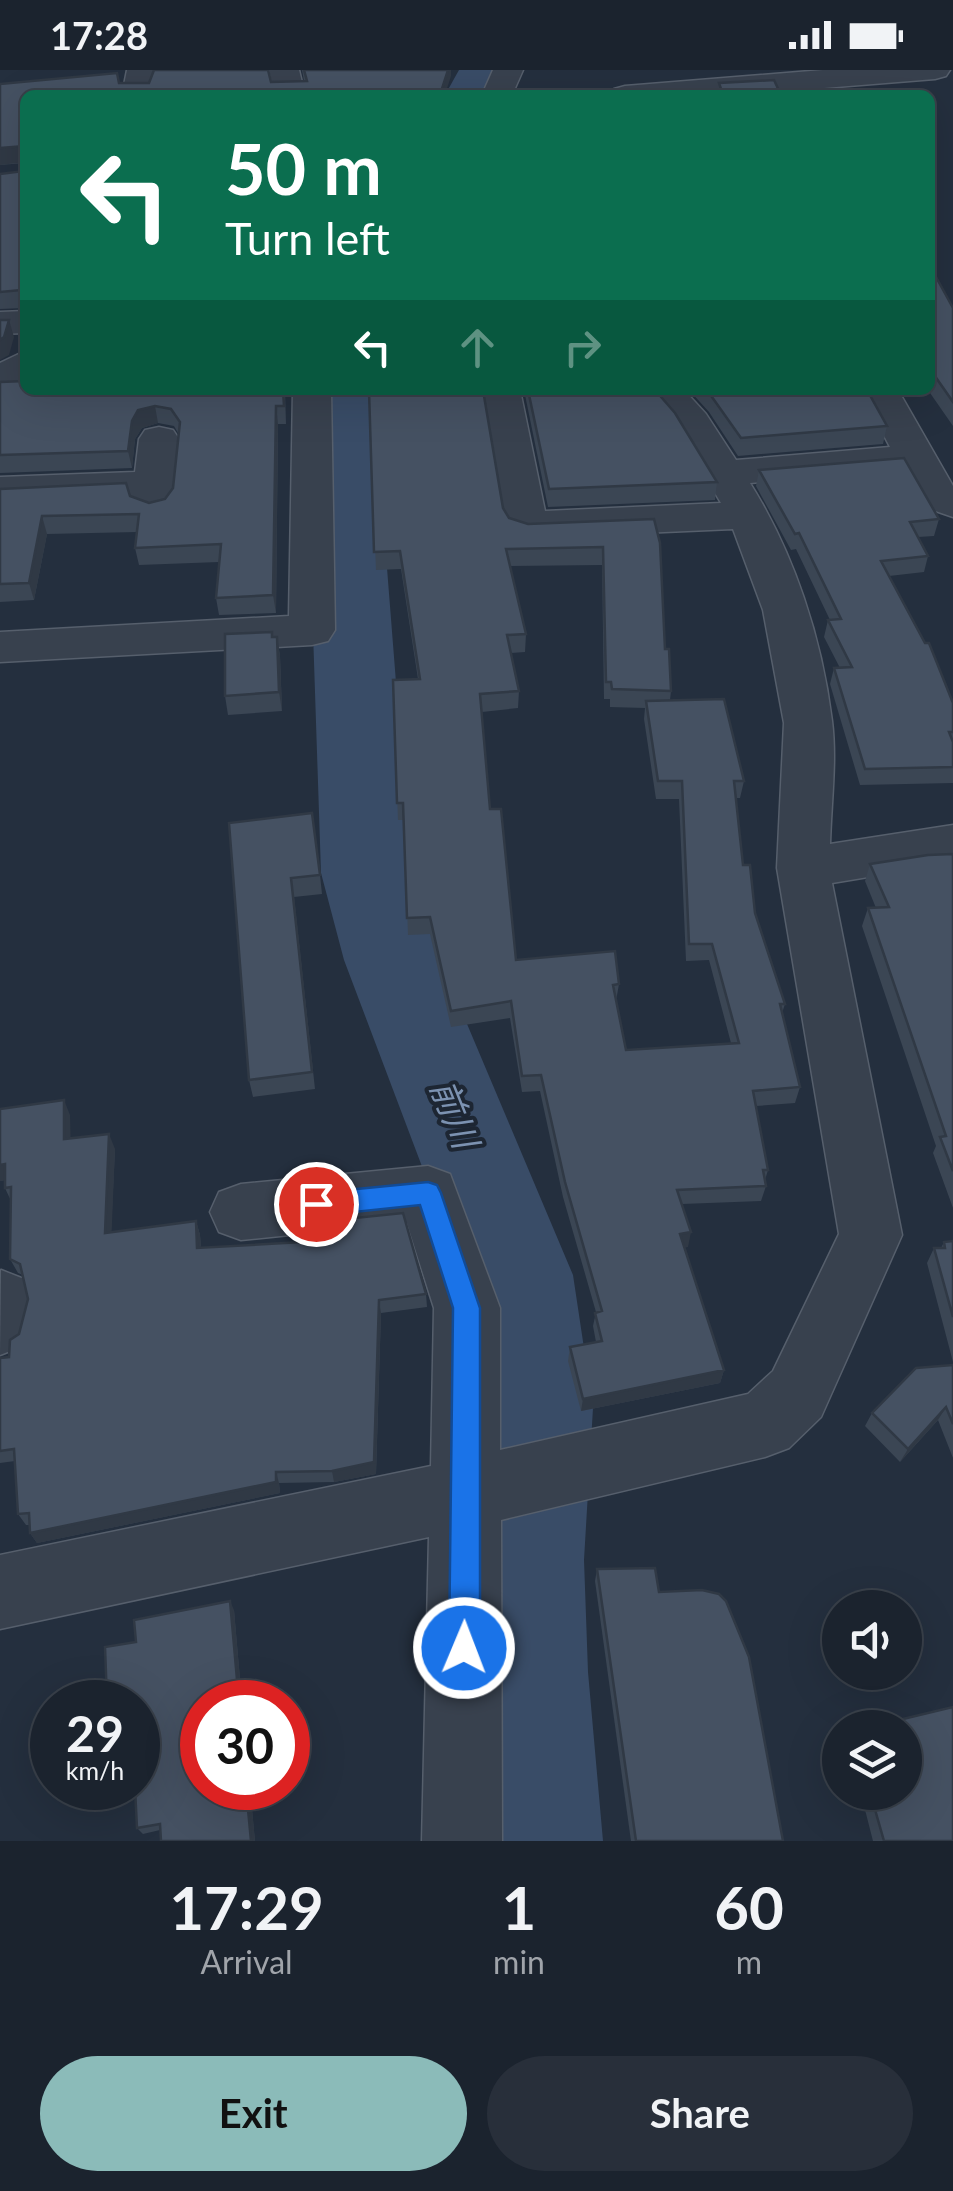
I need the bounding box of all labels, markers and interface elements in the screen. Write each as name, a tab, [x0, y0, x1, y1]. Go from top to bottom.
text: 17:28	[50, 12, 148, 58]
text: 50 m	[225, 126, 382, 210]
icon: left	[60, 130, 190, 260]
text: Turn left	[225, 211, 390, 265]
icon: left	[345, 320, 400, 375]
icon: ahead	[450, 320, 505, 375]
icon: right	[555, 320, 610, 375]
water label: 前川	[423, 1073, 490, 1157]
pin	[274, 1162, 359, 1247]
icon: arrive	[289, 1177, 344, 1232]
map controls	[822, 1590, 922, 1810]
button: sound	[822, 1590, 922, 1690]
position arrow	[412, 1596, 516, 1700]
speed limit sign: 30	[180, 1680, 310, 1810]
text: 29	[66, 1703, 124, 1763]
button: layers	[822, 1710, 922, 1810]
text: km/h	[66, 1755, 124, 1785]
text: 17:29	[169, 1871, 324, 1943]
text: 1	[502, 1871, 536, 1943]
text: 60	[714, 1871, 784, 1943]
text: Arrival	[200, 1942, 293, 1981]
text: min	[493, 1942, 545, 1981]
text: m	[736, 1942, 762, 1981]
button: Exit	[40, 2056, 467, 2171]
button: Share	[487, 2056, 913, 2171]

